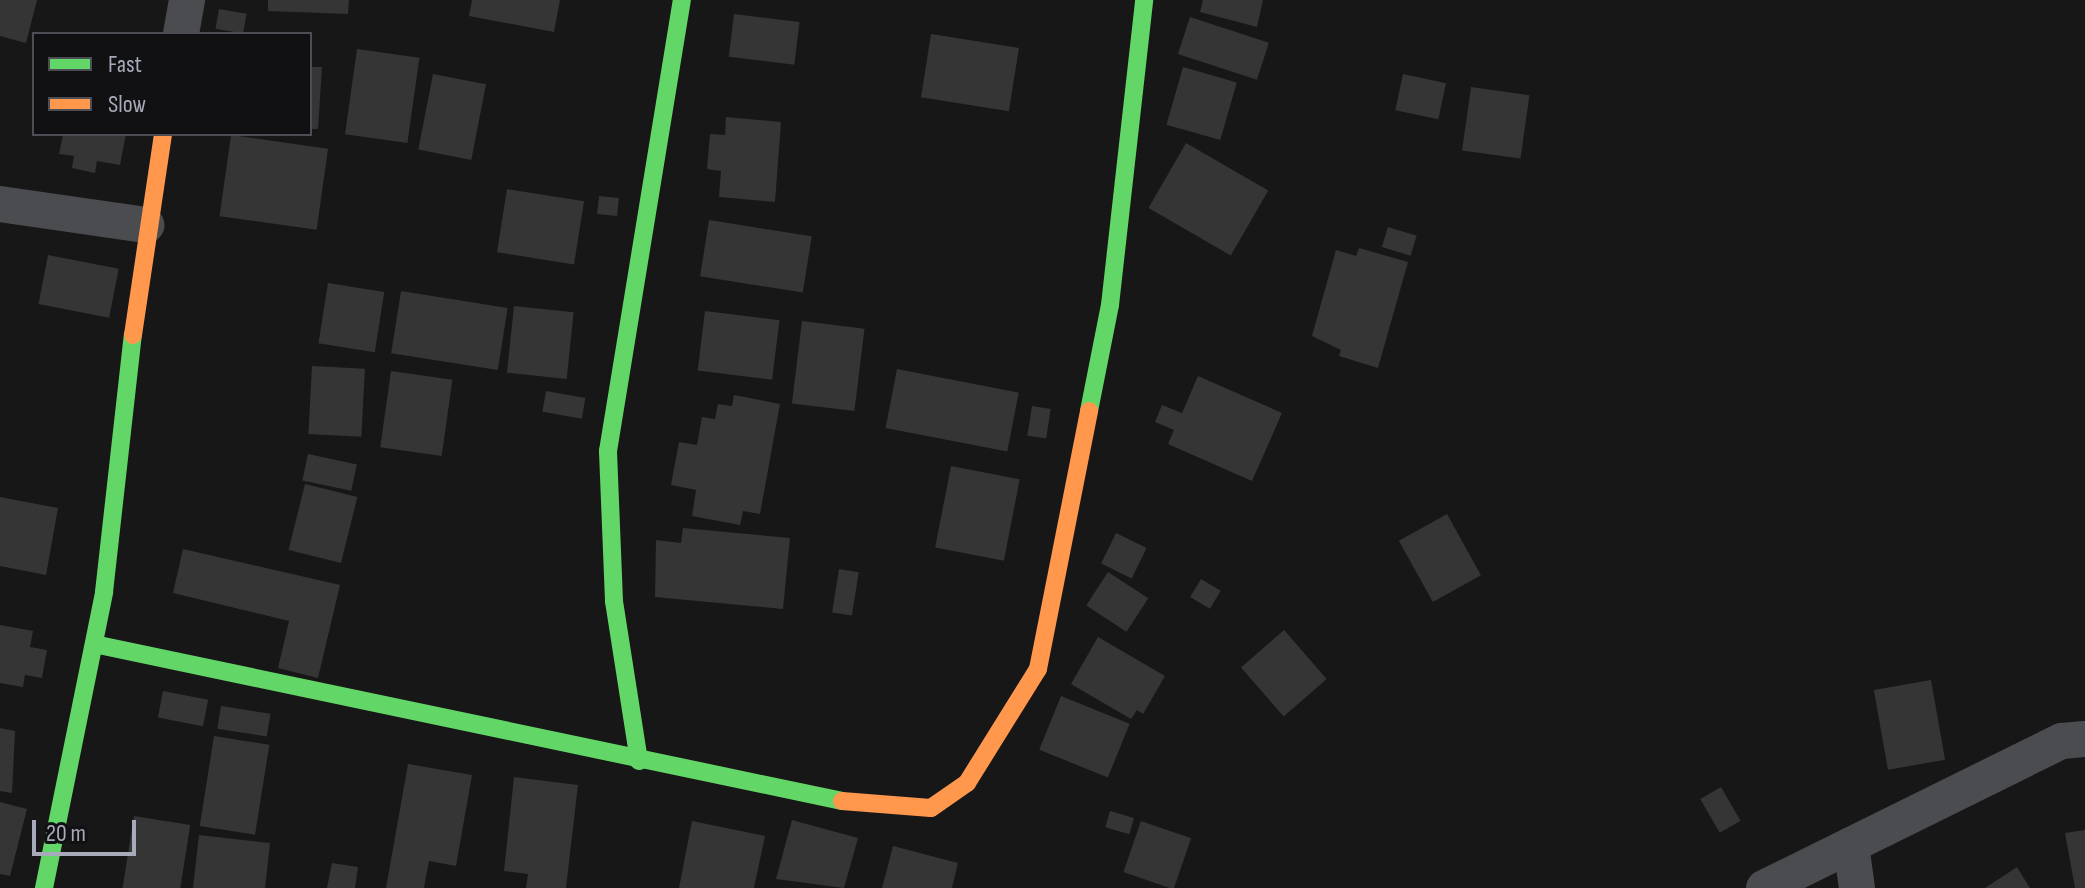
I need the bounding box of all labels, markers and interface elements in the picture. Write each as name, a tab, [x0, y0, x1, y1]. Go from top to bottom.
legend	[32, 32, 312, 136]
text: Fast	[108, 50, 142, 79]
text: Slow	[108, 90, 146, 119]
scale bar	[36, 804, 140, 854]
text: 20 m	[46, 819, 86, 848]

